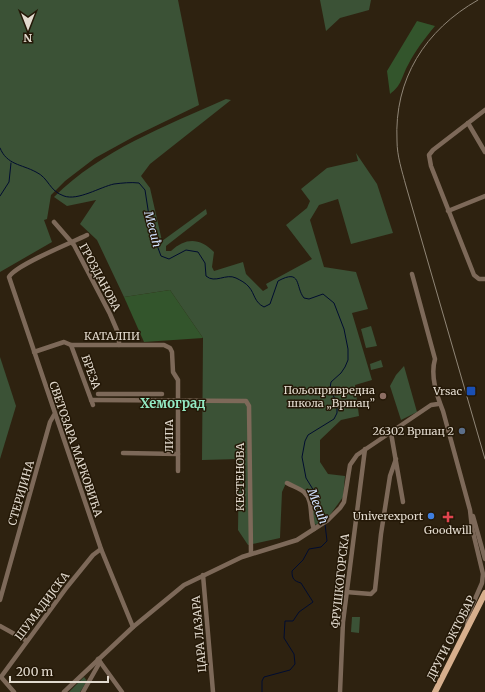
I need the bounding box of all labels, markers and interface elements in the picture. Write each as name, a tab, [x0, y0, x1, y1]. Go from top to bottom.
north arrow	[8, 8, 48, 48]
text: N	[23, 31, 32, 45]
water label: Месић	[141, 208, 165, 249]
street label: ГРОЗДАНОВА	[76, 240, 124, 314]
street label: КАТАЛПИ	[84, 329, 140, 343]
street label: БРЕЗА	[78, 353, 104, 391]
street label: СВЕТОЗАРА МАРКОВИЋА	[46, 379, 106, 519]
place label: Пољопривредна школа „Вршац”	[284, 383, 375, 410]
place label: Vrsac	[432, 384, 462, 398]
marker: Vrsac	[465, 385, 477, 397]
marker: Пољопривредна школа „Вршац”	[378, 391, 388, 401]
district label: Хемоград	[140, 395, 206, 412]
street label: ЛИПА	[162, 419, 176, 453]
place label: 26302 Вршац 2	[373, 424, 454, 438]
marker: 26302 Вршац 2	[457, 426, 467, 436]
street label: КЕСТЕНОВА	[233, 443, 247, 511]
street label: СТЕРИЈИНА	[5, 459, 37, 527]
water label: Месић	[304, 485, 332, 526]
place label: Univerexport	[353, 509, 424, 523]
marker: Univerexport	[426, 511, 436, 521]
marker: Goodwill	[443, 512, 453, 522]
place label: Goodwill	[424, 523, 473, 537]
street label: ФРУШКОГОРСКА	[328, 533, 352, 629]
street label: ШУМАДИЈСКА	[12, 569, 72, 643]
street label: ДРУГИ ОКТОБАР	[424, 593, 478, 683]
street label: ЦАРА ЛАЗАРА	[189, 595, 209, 673]
scale bar	[10, 658, 108, 684]
text: 200 m	[16, 664, 53, 679]

